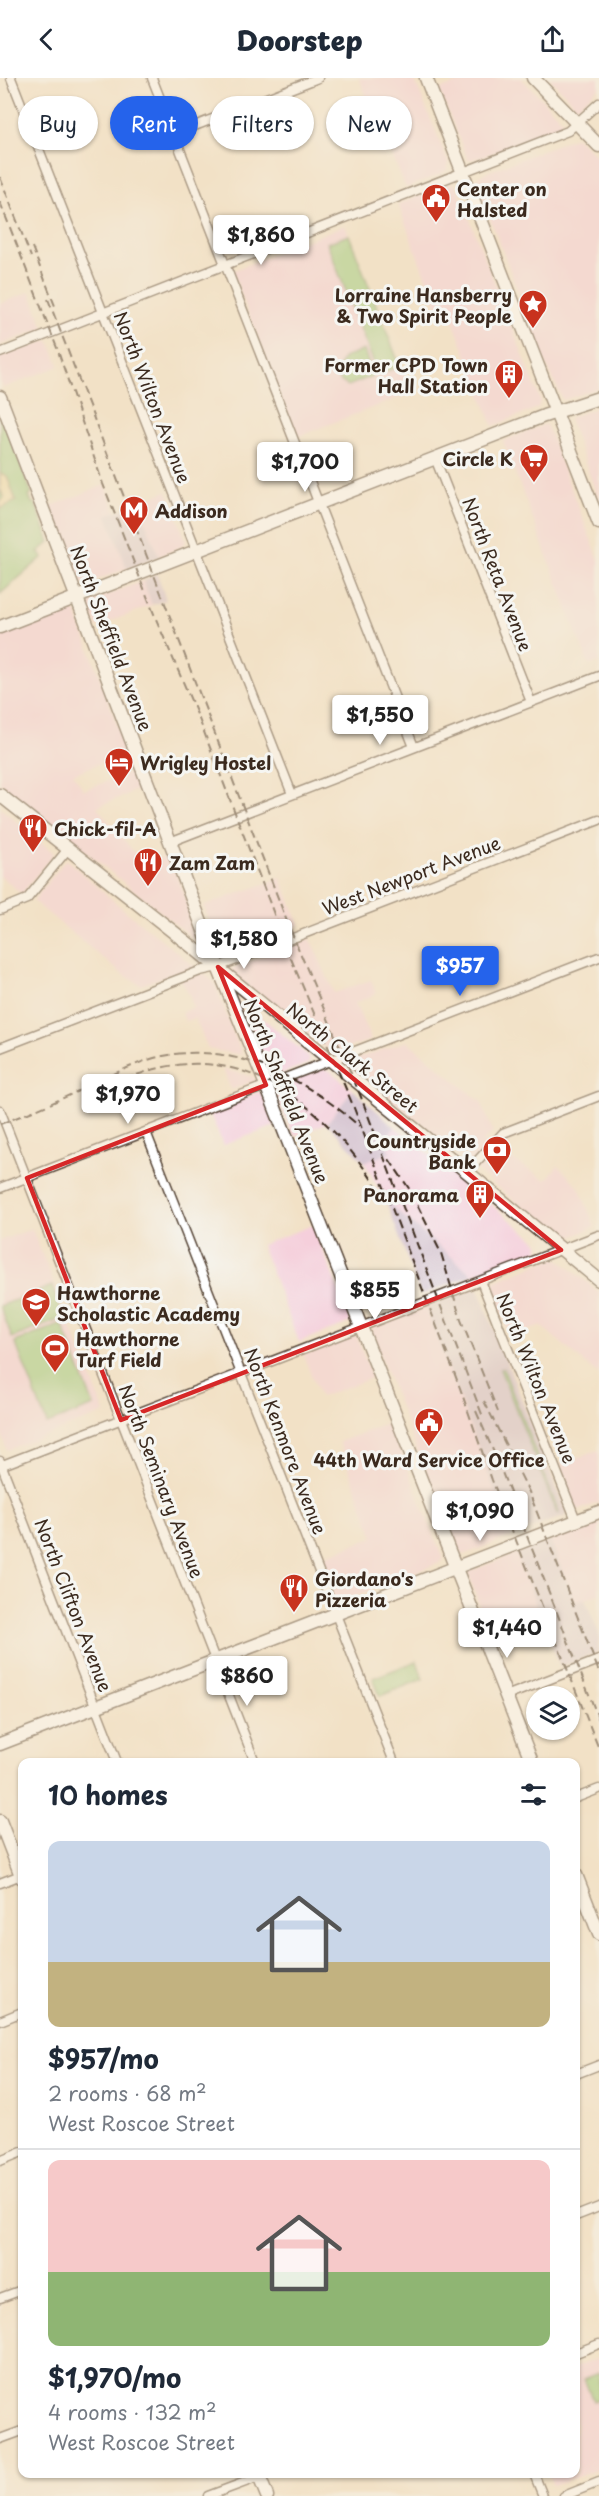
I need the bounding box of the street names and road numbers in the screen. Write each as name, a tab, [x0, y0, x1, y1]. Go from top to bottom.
street label: North Wilton Avenue	[108, 307, 198, 487]
street label: North Reta Avenue	[456, 493, 540, 655]
street label: North Sheffield Avenue	[64, 541, 160, 735]
street label: West Newport Avenue	[318, 828, 504, 921]
street label: North Sheffield Avenue	[238, 995, 336, 1188]
street label: North Clark Street	[281, 995, 425, 1119]
street label: North Wilton Avenue	[490, 1289, 584, 1467]
street label: North Kenmore Avenue	[238, 1344, 334, 1538]
street label: North Seminary Avenue	[113, 1380, 212, 1582]
street label: North Clifton Avenue	[28, 1514, 120, 1696]

